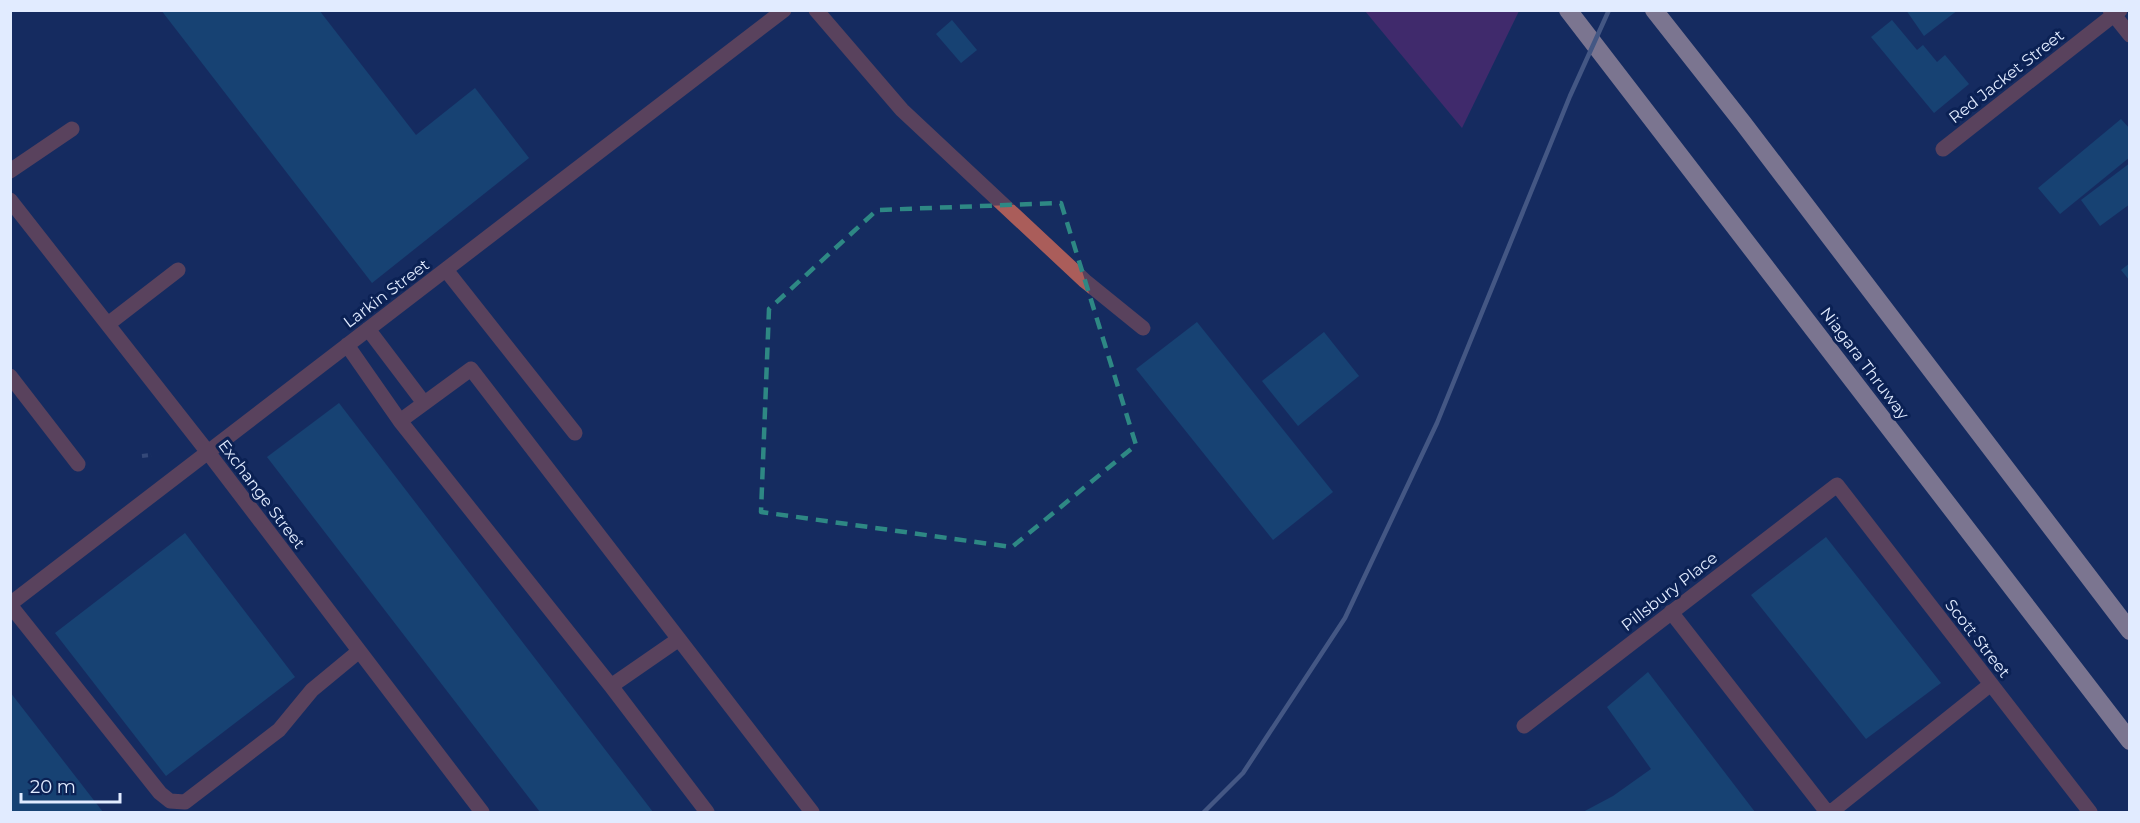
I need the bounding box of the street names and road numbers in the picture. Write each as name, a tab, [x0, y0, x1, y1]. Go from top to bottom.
street label: Red Jacket Street	[1945, 25, 2068, 127]
street label: Larkin Street	[340, 255, 433, 332]
street label: Niagara Thruway	[1816, 304, 1913, 423]
street label: Exchange Street	[214, 436, 309, 553]
street label: Pillsbury Place	[1617, 548, 1721, 635]
street label: Scott Street	[1941, 595, 2014, 682]

